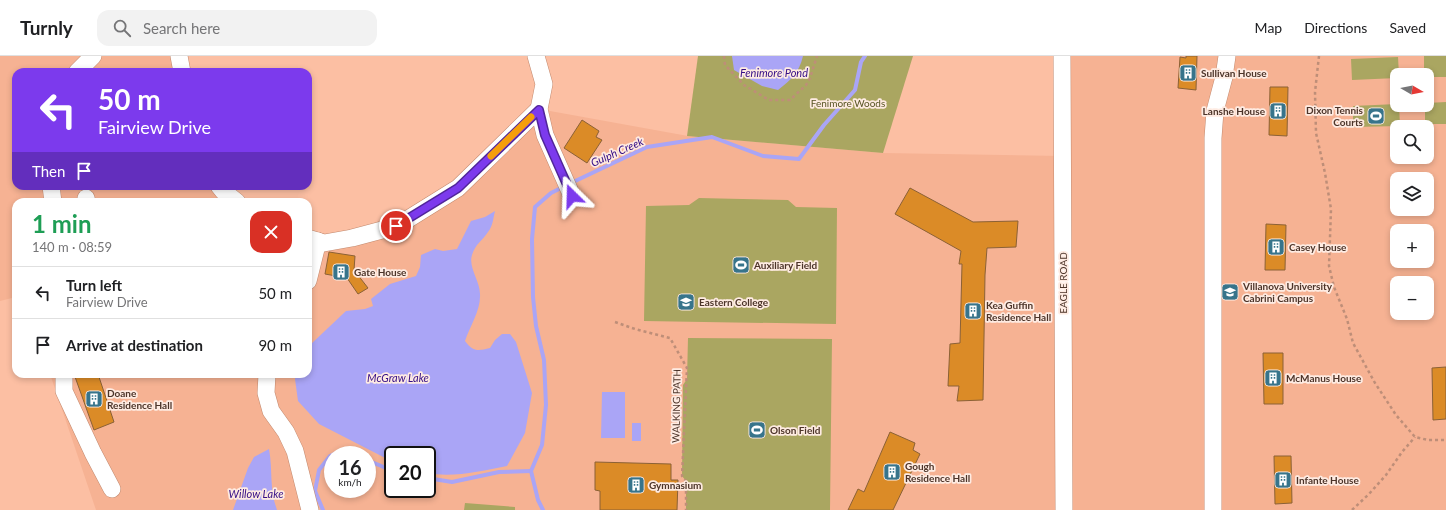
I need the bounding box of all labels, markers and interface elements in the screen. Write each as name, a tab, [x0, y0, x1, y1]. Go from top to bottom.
search box	[97, 10, 377, 46]
text: Turnly	[20, 16, 73, 39]
icon: search	[111, 17, 133, 39]
text: Search here	[143, 19, 220, 37]
text: Map	[1255, 19, 1282, 36]
text: Directions	[1304, 19, 1367, 36]
text: Saved	[1389, 19, 1426, 36]
building icon: Sullivan House	[1178, 63, 1198, 83]
water label: Fenimore Pond	[740, 66, 808, 79]
place label: Sullivan House	[1201, 67, 1267, 79]
north arrow	[1390, 68, 1434, 112]
map controls	[1390, 68, 1434, 320]
text: 50 m	[98, 82, 161, 116]
icon: left	[32, 84, 84, 136]
park label: Fenimore Woods	[811, 97, 885, 109]
building icon: Lanshe House	[1268, 101, 1288, 121]
place label: Dixon Tennis Courts	[1306, 104, 1364, 128]
place label: Lanshe House	[1203, 105, 1266, 117]
sports icon: Dixon Tennis Courts	[1366, 106, 1386, 126]
text: Fairview Drive	[98, 116, 211, 138]
button: search	[1390, 120, 1434, 164]
water label: Gulph Creek	[589, 134, 646, 169]
icon: arrive	[73, 160, 95, 182]
text: Then	[32, 162, 65, 180]
button: layers	[1390, 172, 1434, 216]
position arrow	[551, 175, 593, 217]
text: 1 min	[32, 209, 92, 238]
pin	[379, 209, 413, 243]
button: close	[250, 211, 292, 253]
icon: arrive	[385, 215, 407, 237]
button: +	[1390, 224, 1434, 268]
building icon: Casey House	[1266, 237, 1286, 257]
text: 140 m · 08:59	[32, 239, 112, 255]
place label: Casey House	[1289, 241, 1347, 253]
street label: EAGLE ROAD	[1057, 252, 1069, 314]
sports icon: Auxiliary Field	[731, 255, 751, 275]
place label: Auxiliary Field	[753, 259, 818, 271]
building icon: Gate House	[331, 262, 351, 282]
place label: Gate House	[354, 266, 407, 278]
text: Turn left	[66, 276, 122, 294]
button: −	[1390, 276, 1434, 320]
place label: Villanova University Cabrini Campus	[1242, 280, 1333, 304]
icon: left	[32, 282, 54, 304]
school or university icon: Villanova University Cabrini Campus	[1220, 282, 1240, 302]
text: 50 m	[258, 284, 292, 302]
school or university icon: Eastern College	[676, 292, 696, 312]
text: Fairview Drive	[66, 294, 148, 310]
place label: Eastern College	[699, 296, 769, 308]
place label: Kea Guffin Residence Hall	[986, 299, 1051, 323]
building icon: Kea Guffin Residence Hall	[963, 301, 983, 321]
icon: arrive	[32, 334, 54, 356]
text: Arrive at destination	[66, 336, 203, 354]
text: 90 m	[258, 336, 292, 354]
building icon: McManus House	[1263, 368, 1283, 388]
street label: WALKING PATH	[669, 369, 683, 443]
water label: McGraw Lake	[367, 371, 429, 384]
place label: McManus House	[1286, 372, 1362, 384]
place label: Doane Residence Hall	[107, 387, 172, 411]
building icon: Doane Residence Hall	[84, 389, 104, 409]
sports icon: Olson Field	[747, 420, 767, 440]
place label: Olson Field	[770, 424, 821, 436]
speed limit sign: 20	[384, 446, 436, 498]
text: 16	[338, 455, 362, 479]
place label: Gough Residence Hall	[905, 460, 970, 484]
building icon: Gough Residence Hall	[882, 462, 902, 482]
building icon: Infante House	[1273, 470, 1293, 490]
place label: Infante House	[1296, 474, 1359, 486]
building icon: Gymnasium	[626, 475, 646, 495]
text: km/h	[338, 476, 362, 488]
place label: Gymnasium	[649, 479, 701, 491]
water label: Willow Lake	[229, 487, 283, 500]

